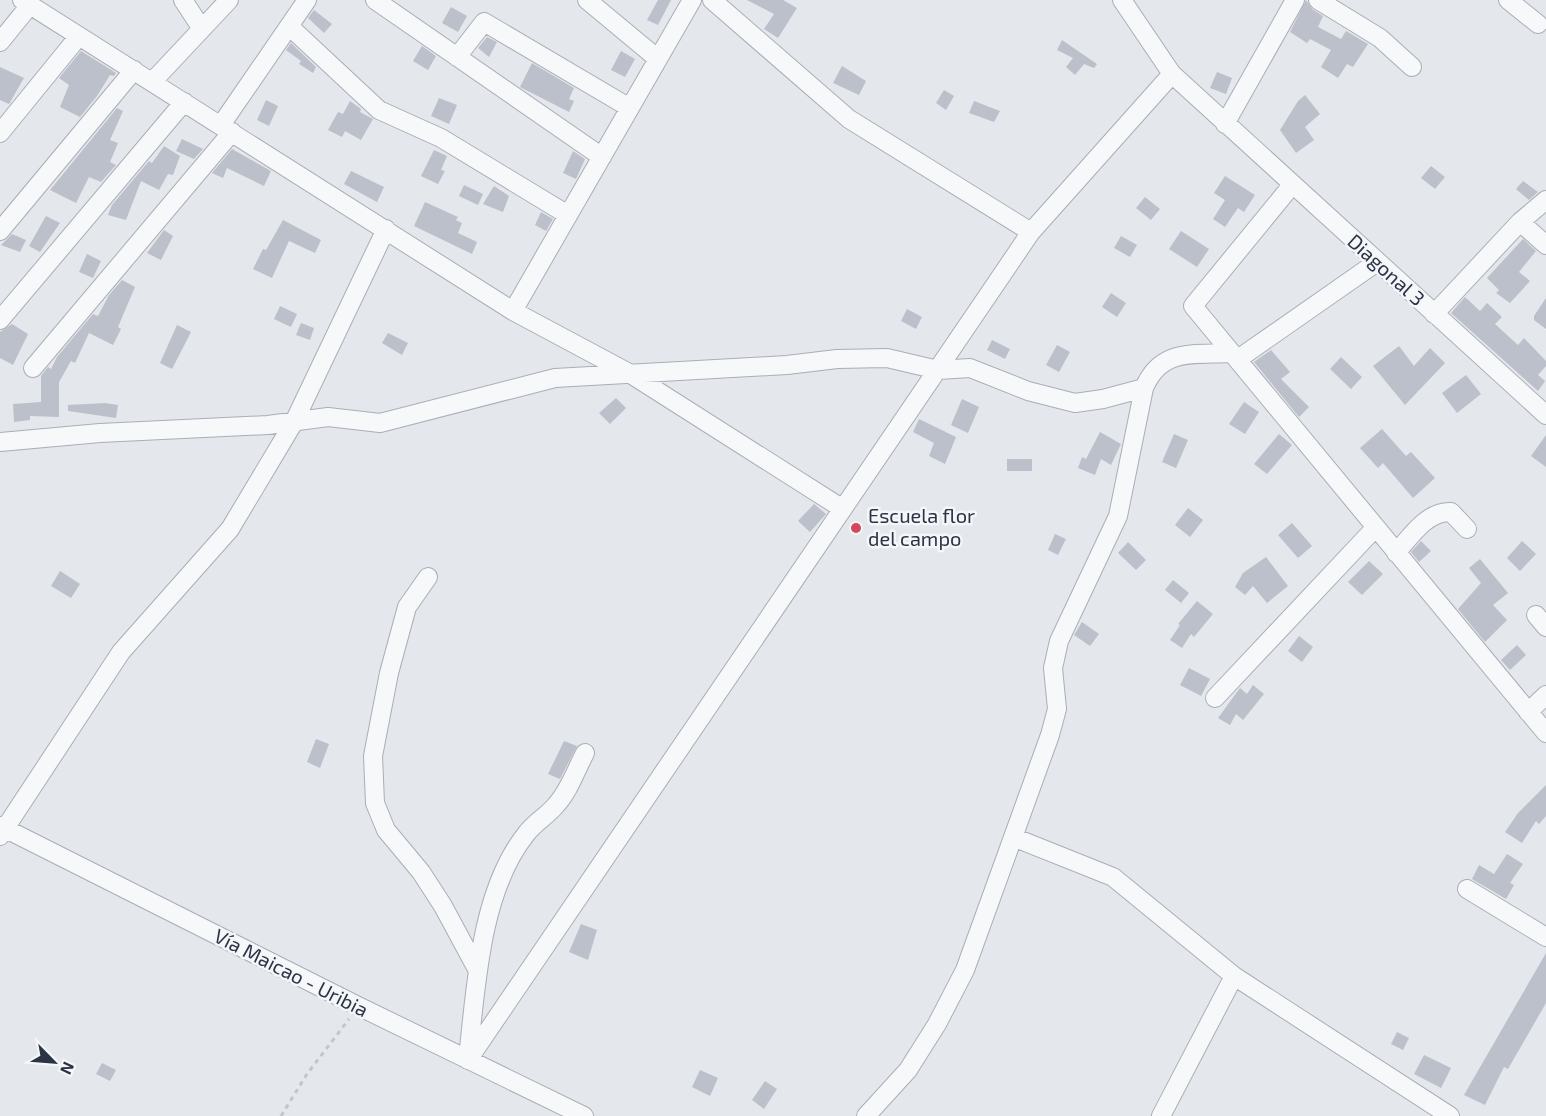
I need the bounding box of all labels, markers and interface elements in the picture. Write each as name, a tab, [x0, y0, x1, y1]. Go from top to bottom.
street label: Diagonal 3	[1343, 228, 1430, 310]
place label: Escuela flor del campo	[868, 503, 975, 550]
marker: Escuela flor del campo	[849, 521, 863, 535]
street label: Vía Maicao - Uribia	[210, 923, 373, 1021]
north arrow	[24, 1032, 84, 1092]
text: N	[57, 1059, 79, 1078]

